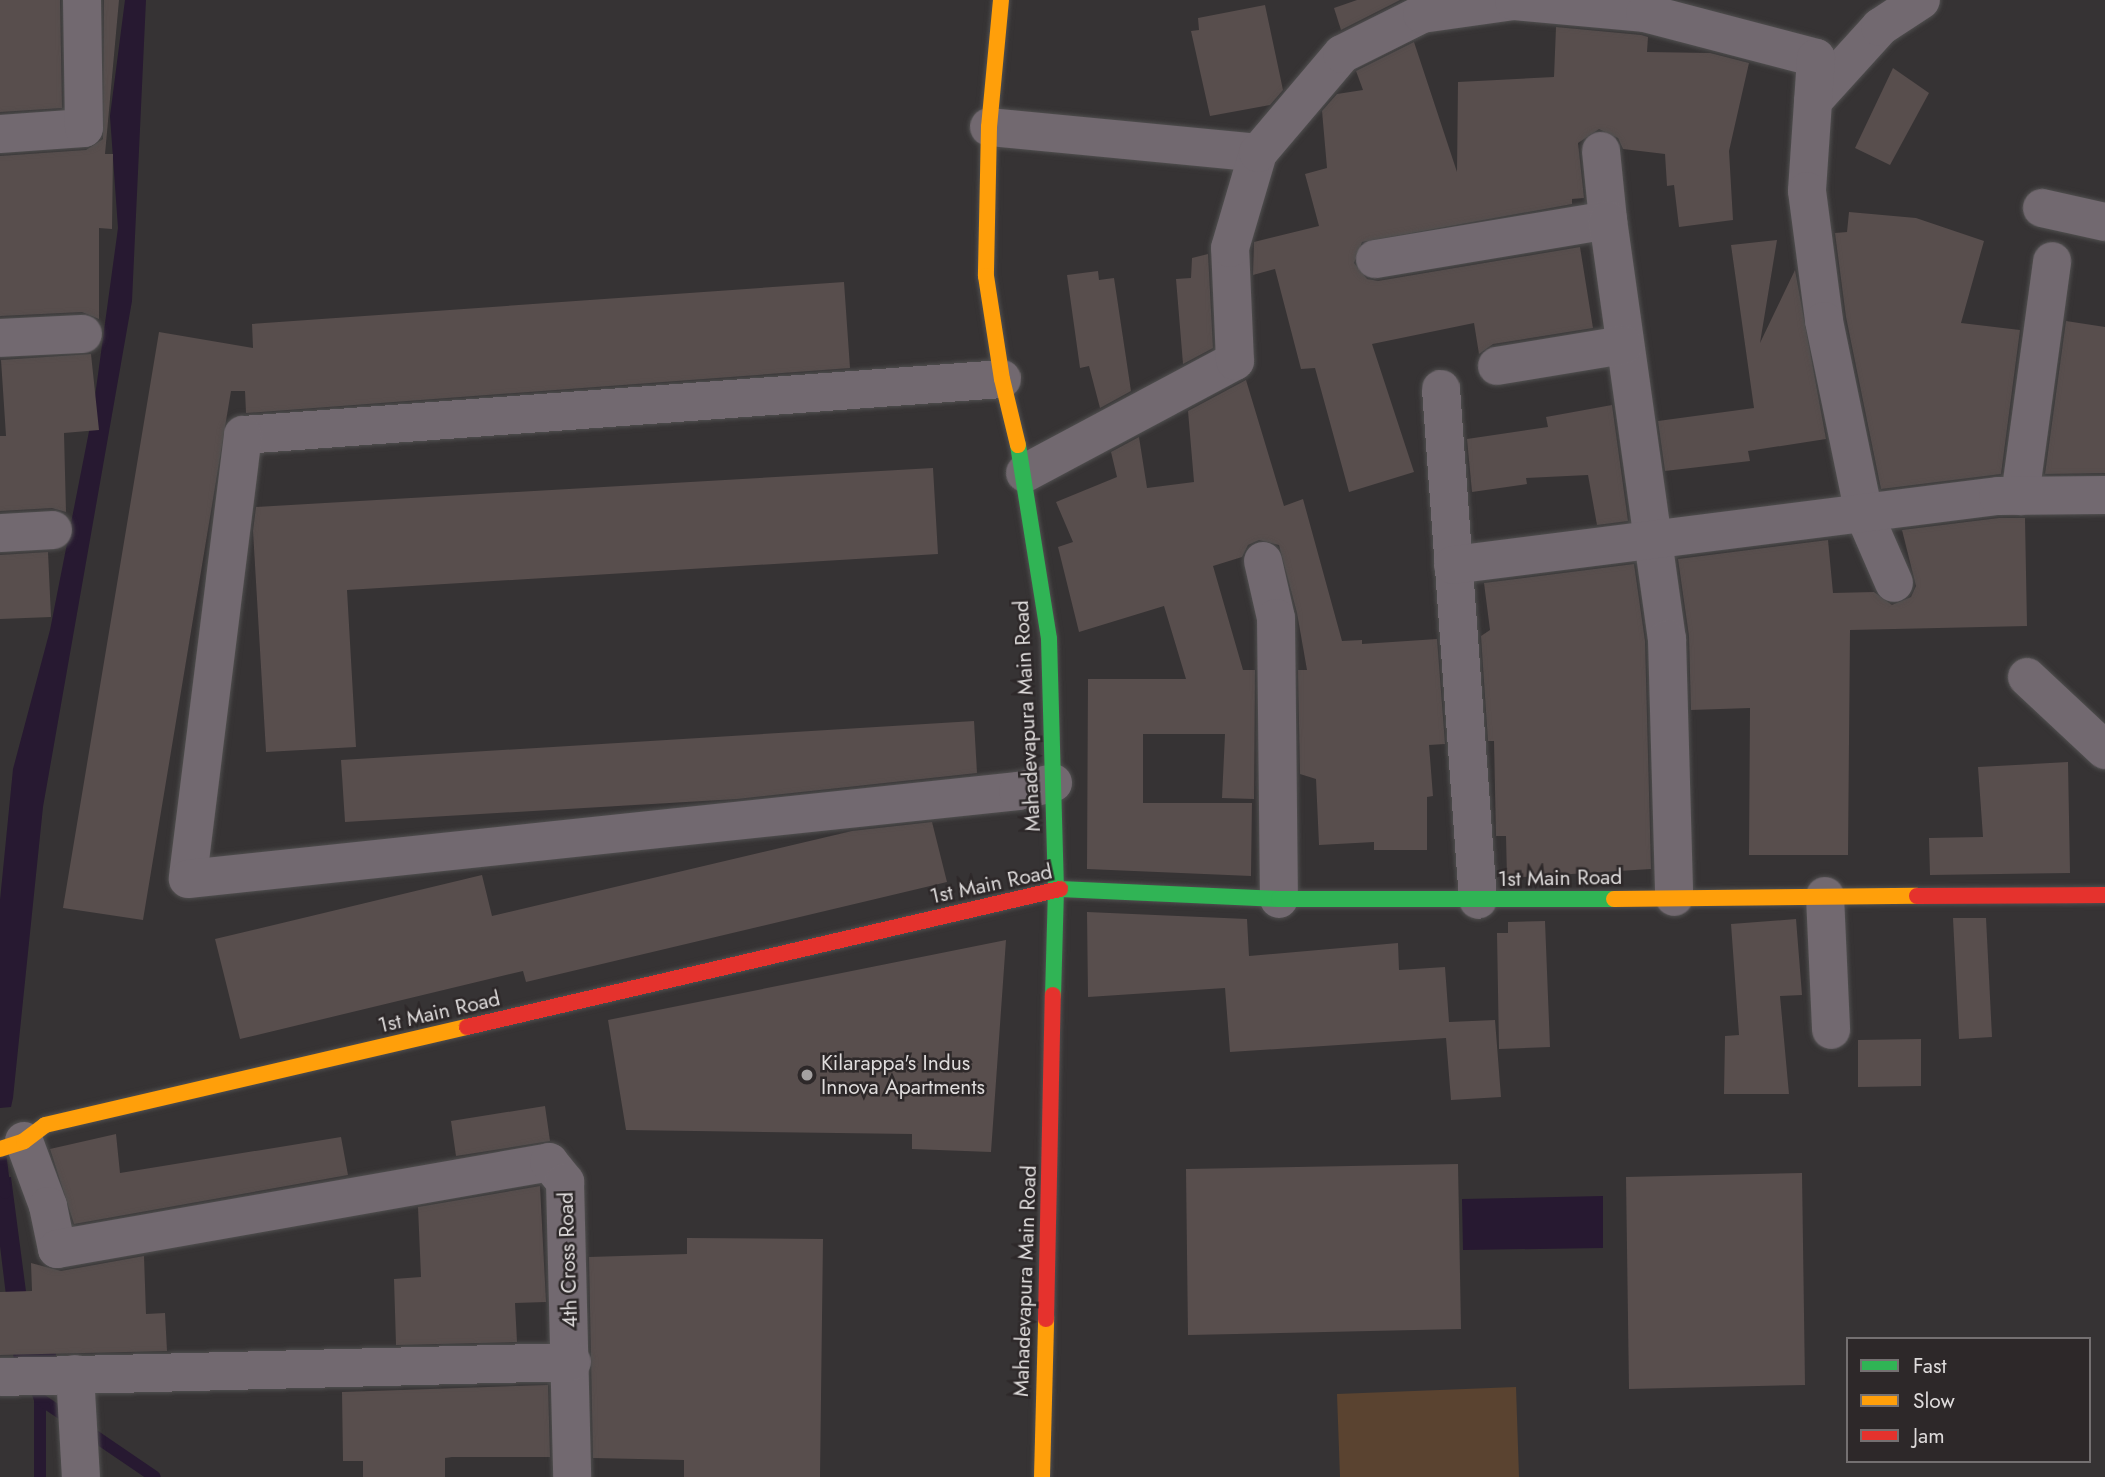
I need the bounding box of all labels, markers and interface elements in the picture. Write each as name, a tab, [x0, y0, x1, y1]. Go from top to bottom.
street label: Mahadevapura Main Road	[1008, 600, 1046, 832]
street label: 1st Main Road	[928, 859, 1054, 909]
street label: 1st Main Road	[1498, 864, 1622, 892]
street label: 1st Main Road	[376, 986, 502, 1038]
place label: Kilarappa's Indus Innova Apartments	[821, 1050, 985, 1100]
marker: Kilarappa's Indus Innova Apartments	[799, 1067, 815, 1083]
street label: Mahadevapura Main Road	[1008, 1165, 1042, 1397]
street label: 4th Cross Road	[553, 1192, 583, 1328]
legend	[1846, 1337, 2091, 1463]
text: Fast	[1913, 1351, 1946, 1381]
text: Slow	[1913, 1386, 1955, 1416]
text: Jam	[1913, 1421, 1945, 1451]

